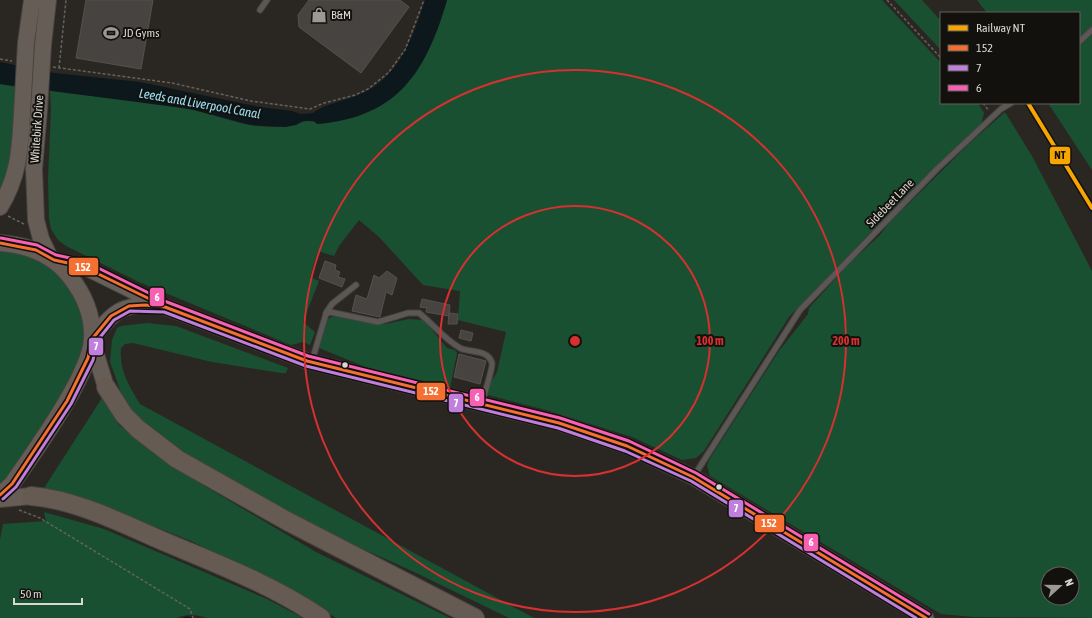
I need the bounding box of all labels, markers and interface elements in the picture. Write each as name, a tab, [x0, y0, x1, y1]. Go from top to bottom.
shop icon: B&M	[310, 6, 328, 24]
place label: B&M	[331, 8, 351, 22]
legend	[940, 12, 1080, 104]
text: Railway NT	[976, 21, 1026, 35]
sports icon: JD Gyms	[102, 24, 120, 42]
place label: JD Gyms	[123, 26, 159, 40]
text: 152	[976, 41, 993, 55]
text: 7	[976, 61, 982, 75]
text: 6	[976, 81, 982, 95]
water label: Leeds and Liverpool Canal	[138, 85, 262, 122]
street label: Whitebirk Drive	[28, 94, 46, 164]
line badge: NT	[1049, 146, 1071, 165]
text: NT	[1054, 149, 1066, 161]
street label: Sidebeet Lane	[863, 176, 917, 230]
line badge: 152	[68, 257, 99, 276]
text: 152	[75, 261, 91, 273]
line badge: 6	[149, 287, 165, 307]
text: 6	[154, 291, 160, 303]
centre of rings	[568, 334, 582, 348]
text: 100 m	[696, 334, 724, 348]
text: 200 m	[832, 334, 860, 348]
line badge: 7	[88, 337, 104, 356]
text: 7	[93, 340, 99, 352]
unlabelled marker	[340, 360, 350, 370]
line badge: 152	[416, 382, 446, 401]
text: 152	[423, 385, 439, 397]
line badge: 6	[469, 388, 485, 407]
text: 6	[474, 391, 480, 403]
line badge: 7	[448, 393, 464, 413]
text: 7	[453, 397, 459, 409]
unlabelled marker	[714, 482, 724, 492]
line badge: 7	[728, 499, 744, 518]
text: 7	[733, 502, 739, 514]
line badge: 152	[754, 514, 785, 533]
text: 152	[761, 517, 777, 529]
line badge: 6	[803, 533, 819, 552]
text: 6	[808, 536, 814, 548]
north arrow	[1040, 566, 1080, 606]
text: N	[1063, 577, 1076, 588]
scale bar	[14, 580, 82, 606]
text: 50 m	[20, 587, 42, 601]

